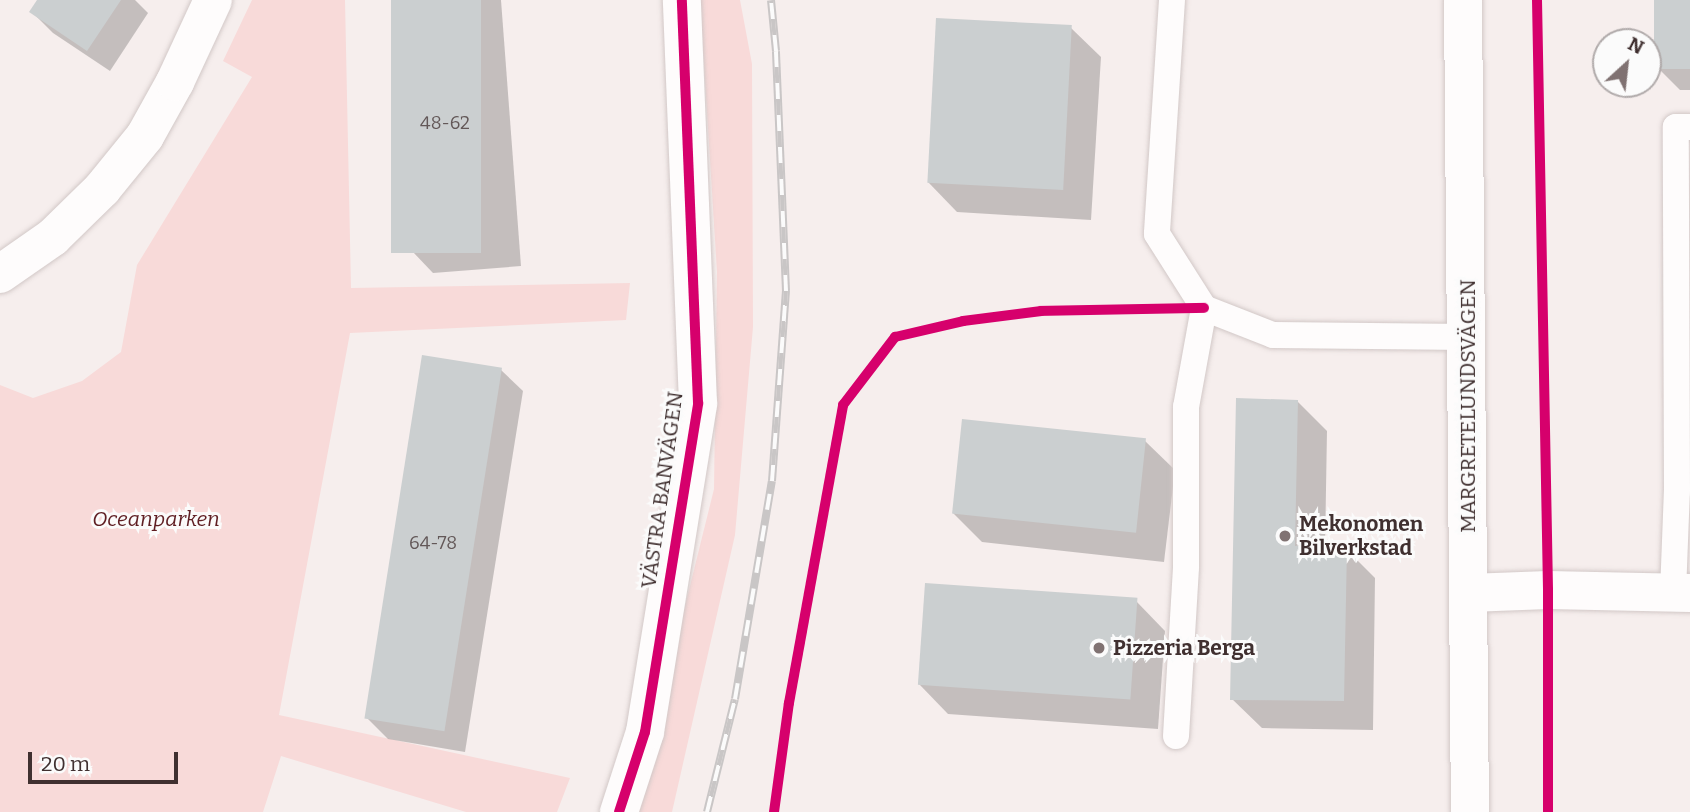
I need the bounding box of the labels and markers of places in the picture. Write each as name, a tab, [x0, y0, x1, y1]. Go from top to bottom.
place label: Mekonomen Bilverkstad	[1299, 511, 1423, 561]
marker: Mekonomen Bilverkstad	[1277, 528, 1293, 544]
place label: Pizzeria Berga	[1113, 635, 1255, 661]
marker: Pizzeria Berga	[1091, 640, 1107, 656]

